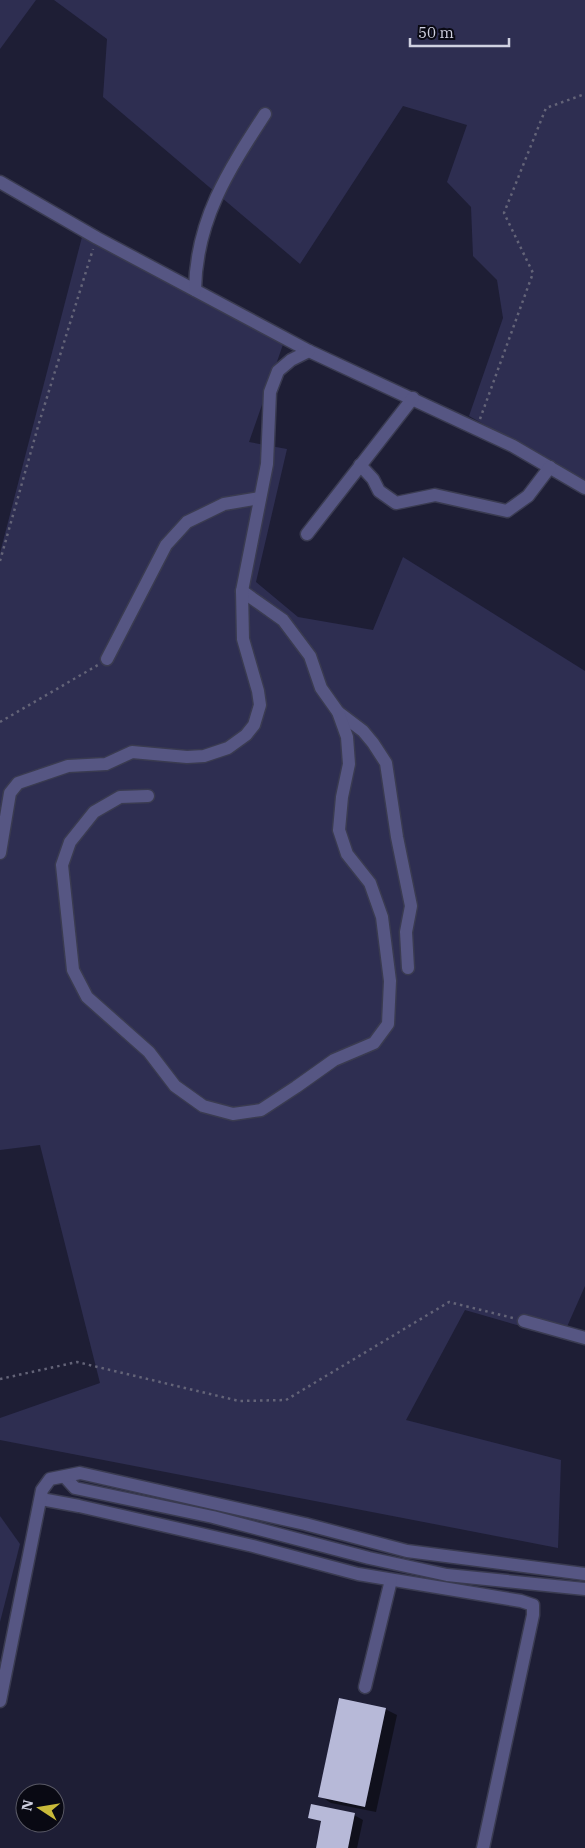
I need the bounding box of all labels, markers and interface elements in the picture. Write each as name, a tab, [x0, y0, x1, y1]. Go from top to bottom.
scale bar	[410, 15, 509, 47]
text: 50 m	[418, 23, 454, 42]
north arrow	[15, 1783, 65, 1833]
text: N	[17, 1798, 37, 1813]

